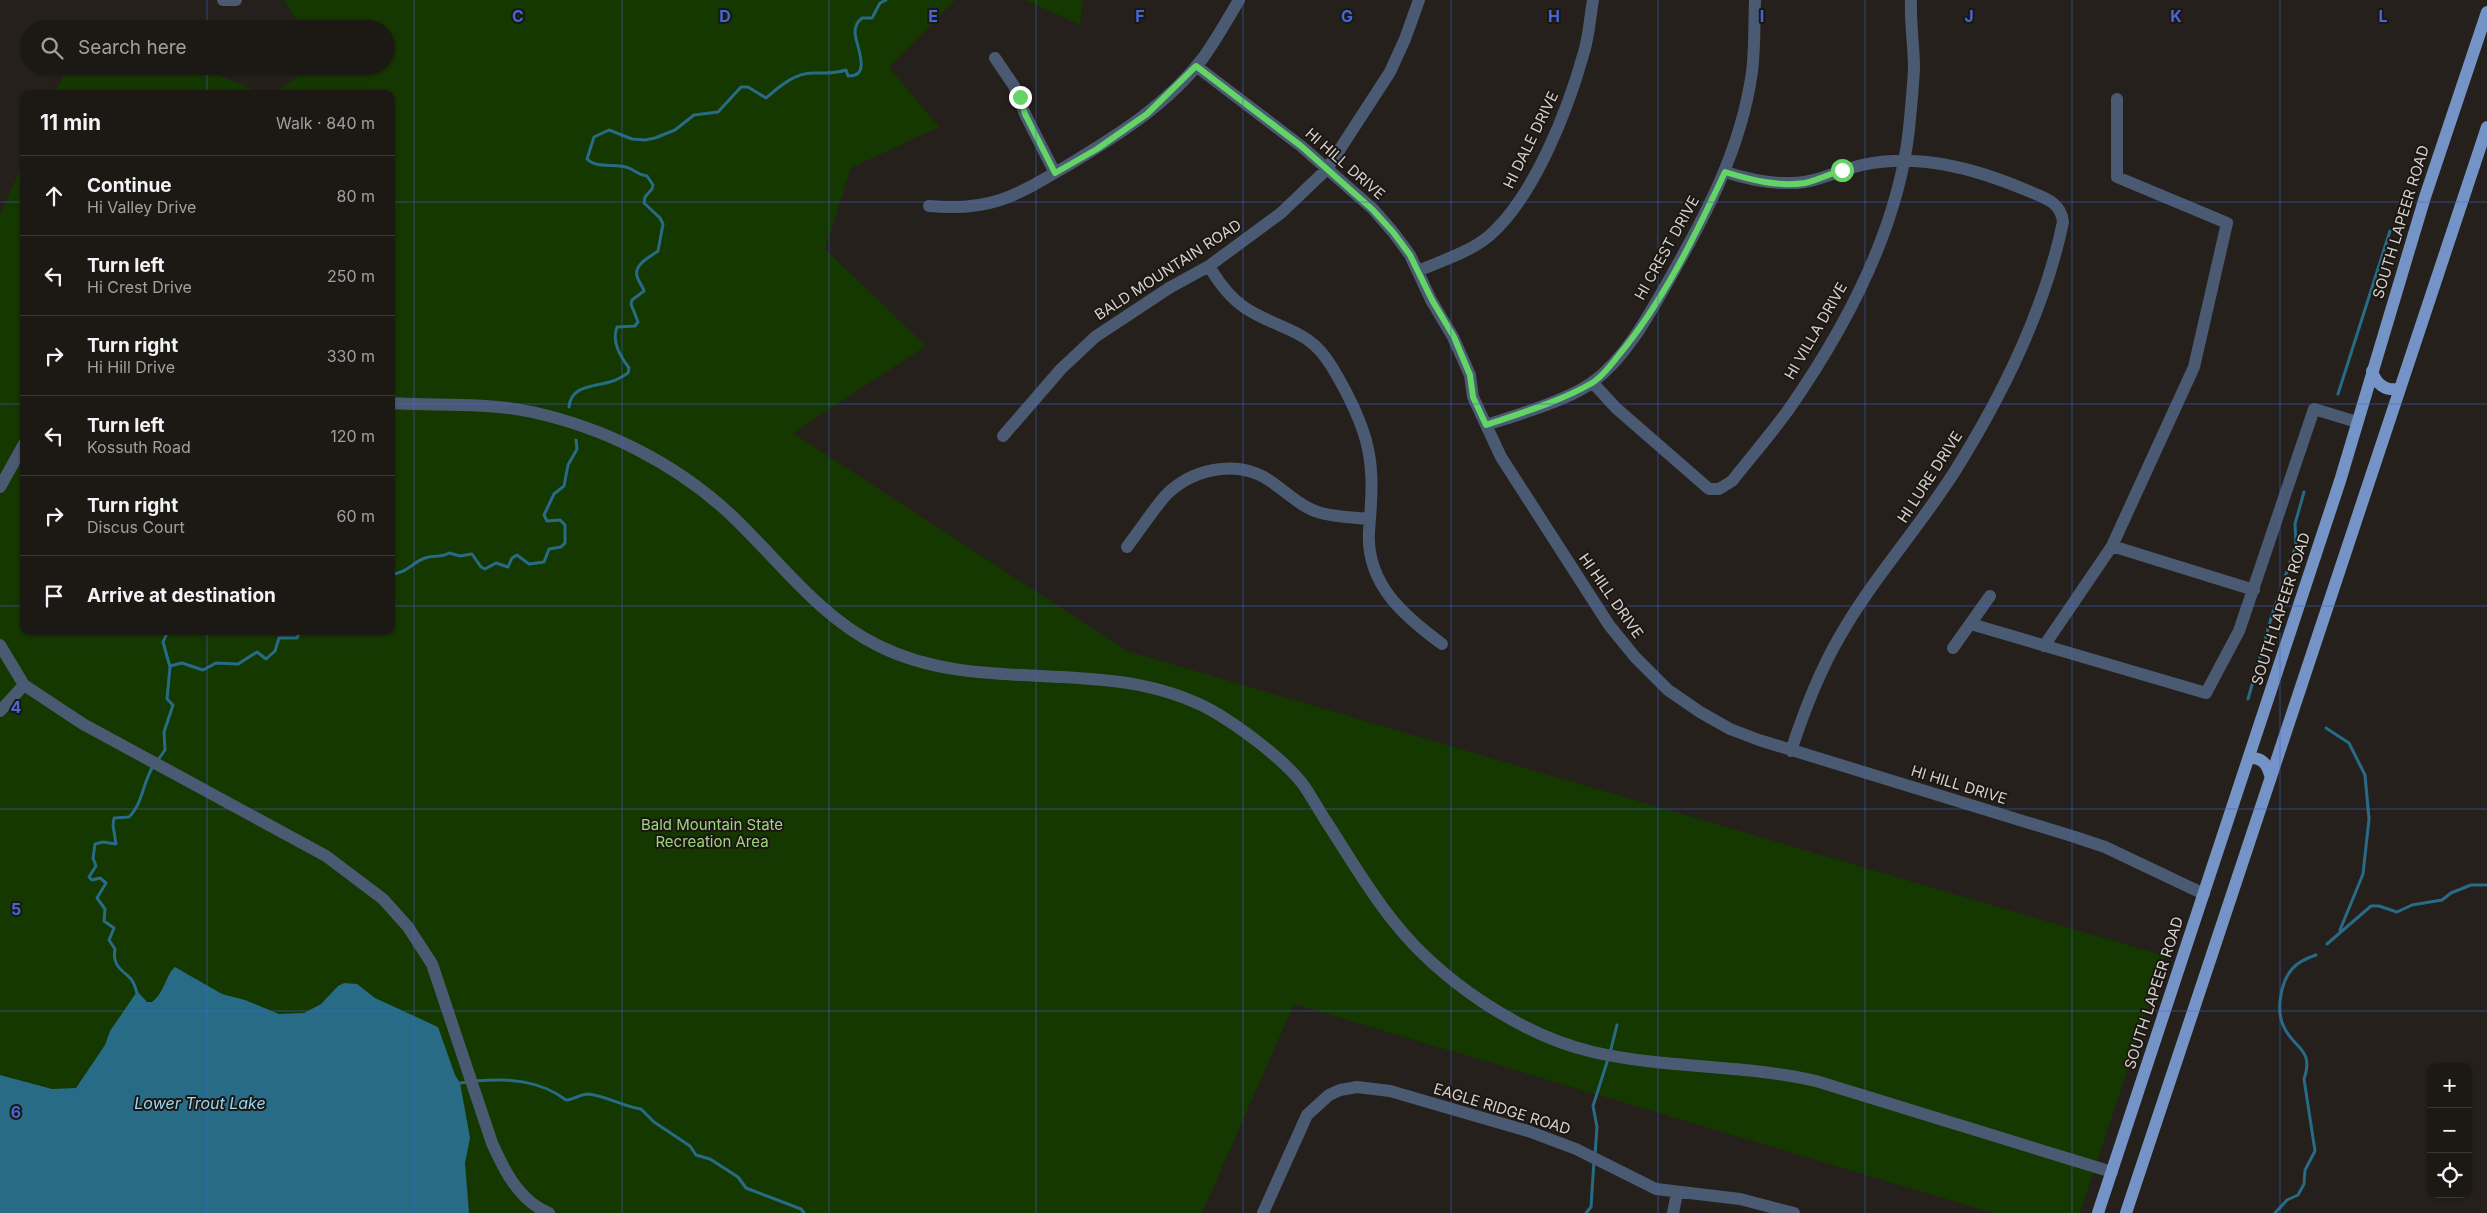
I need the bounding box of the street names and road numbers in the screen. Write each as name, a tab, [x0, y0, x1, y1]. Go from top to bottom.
street label: HI DALE DRIVE	[1499, 88, 1562, 191]
street label: HI HILL DRIVE	[1302, 124, 1389, 203]
street label: SOUTH LAPEER ROAD	[2368, 143, 2433, 301]
street label: HI CREST DRIVE	[1630, 192, 1703, 303]
street label: BALD MOUNTAIN ROAD	[1091, 215, 1245, 324]
street label: HI VILLA DRIVE	[1780, 279, 1851, 383]
street label: HI LURE DRIVE	[1893, 427, 1966, 526]
street label: SOUTH LAPEER ROAD	[2247, 530, 2314, 688]
street label: HI HILL DRIVE	[1575, 549, 1648, 642]
street label: HI HILL DRIVE	[1909, 761, 2010, 808]
street label: SOUTH LAPEER ROAD	[2120, 914, 2187, 1072]
street label: EAGLE RIDGE ROAD	[1431, 1079, 1573, 1138]

